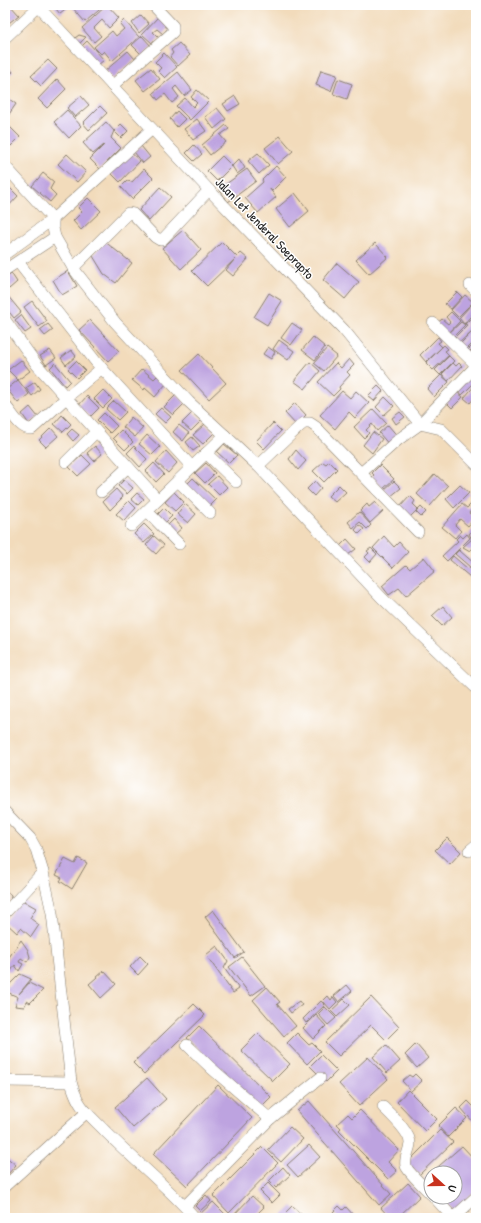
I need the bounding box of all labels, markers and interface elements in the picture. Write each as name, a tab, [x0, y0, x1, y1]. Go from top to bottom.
street label: Jalan Let Jenderal Soeprapto	[212, 173, 318, 283]
north arrow	[423, 1165, 463, 1205]
text: U	[445, 1183, 460, 1194]

